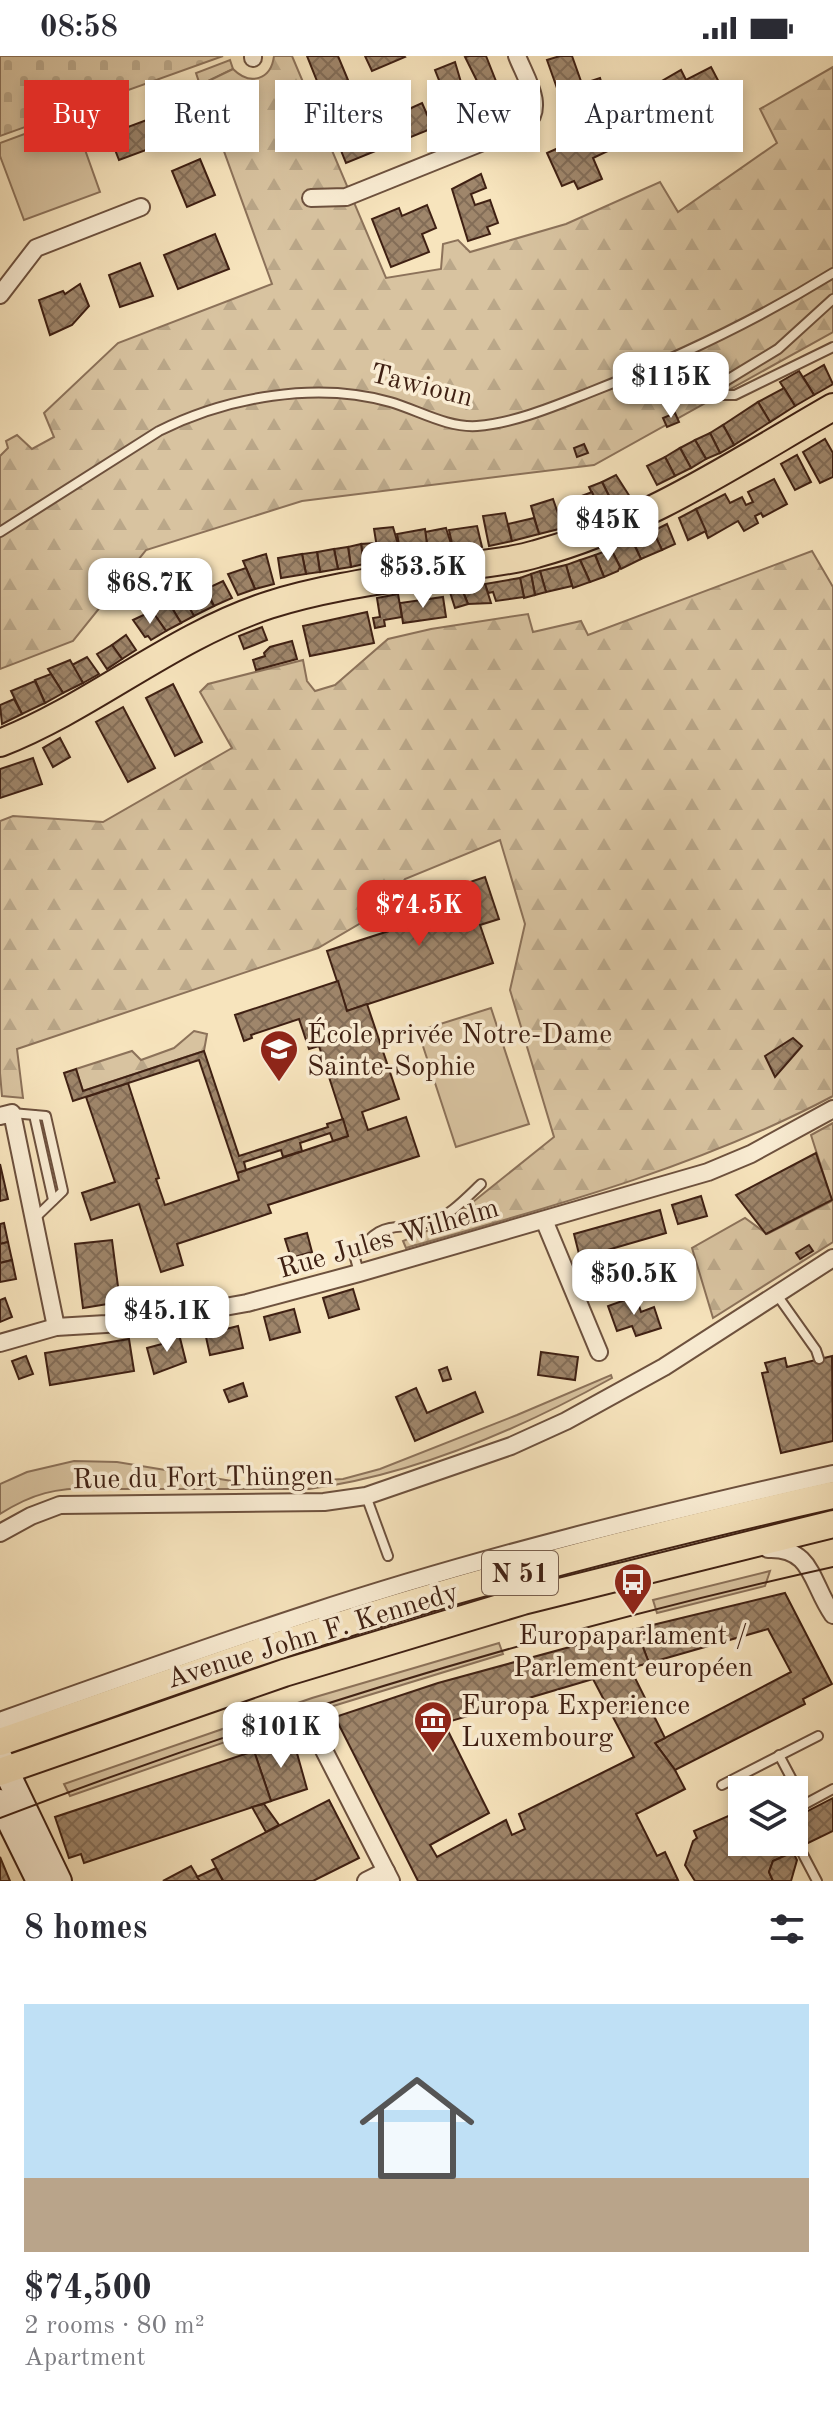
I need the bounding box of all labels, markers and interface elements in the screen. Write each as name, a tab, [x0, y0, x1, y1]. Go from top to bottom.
text: 08:58	[40, 13, 118, 43]
chip: Buy	[24, 80, 129, 152]
chip: Rent	[145, 80, 259, 152]
chip: Filters	[275, 80, 411, 152]
chip: New	[427, 80, 540, 152]
chip: Apartment	[556, 80, 743, 152]
pin: $115K	[615, 352, 727, 420]
street label: Tawioun	[367, 361, 476, 413]
text: $115K	[631, 365, 711, 391]
pin: $45K	[561, 495, 655, 563]
text: $45K	[575, 508, 641, 534]
pin: $53.5K	[358, 542, 488, 610]
text: $53.5K	[379, 555, 467, 581]
pin: $68.7K	[85, 558, 215, 626]
text: $68.7K	[106, 571, 194, 597]
pin: $74.5K	[354, 880, 484, 948]
text: $74.5K	[375, 893, 463, 919]
place label: École privée Notre-Dame Sainte-Sophie	[307, 1017, 612, 1082]
school or university icon: École privée Notre-Dame Sainte-Sophie	[258, 1028, 300, 1083]
street label: Rue Jules Wilhelm	[275, 1195, 502, 1285]
pin: $50.5K	[569, 1249, 699, 1317]
text: $50.5K	[590, 1262, 678, 1288]
pin: $45.1K	[102, 1286, 232, 1354]
text: $45.1K	[123, 1299, 211, 1325]
street label: Rue du Fort Thüngen	[72, 1463, 334, 1495]
road number: N 51	[482, 1551, 558, 1595]
bus stop icon: Europaparlament / Parlement européen	[612, 1561, 654, 1616]
street label: Avenue John F. Kennedy	[164, 1579, 462, 1695]
place label: Europaparlament / Parlement européen	[513, 1623, 753, 1683]
place label: Europa Experience Luxembourg	[461, 1693, 690, 1753]
museum icon: Europa Experience Luxembourg	[412, 1699, 454, 1754]
pin: $101K	[225, 1702, 337, 1770]
text: $101K	[241, 1715, 321, 1741]
map controls	[728, 1776, 808, 1856]
button: layers	[728, 1776, 808, 1856]
icon: filters	[765, 1907, 809, 1951]
text: 8 homes	[24, 1912, 147, 1946]
icon: home	[345, 2056, 489, 2200]
text: $74,500	[24, 2272, 152, 2306]
text: 2 rooms · 80 m²	[24, 2313, 205, 2339]
text: Apartment	[24, 2345, 146, 2371]

